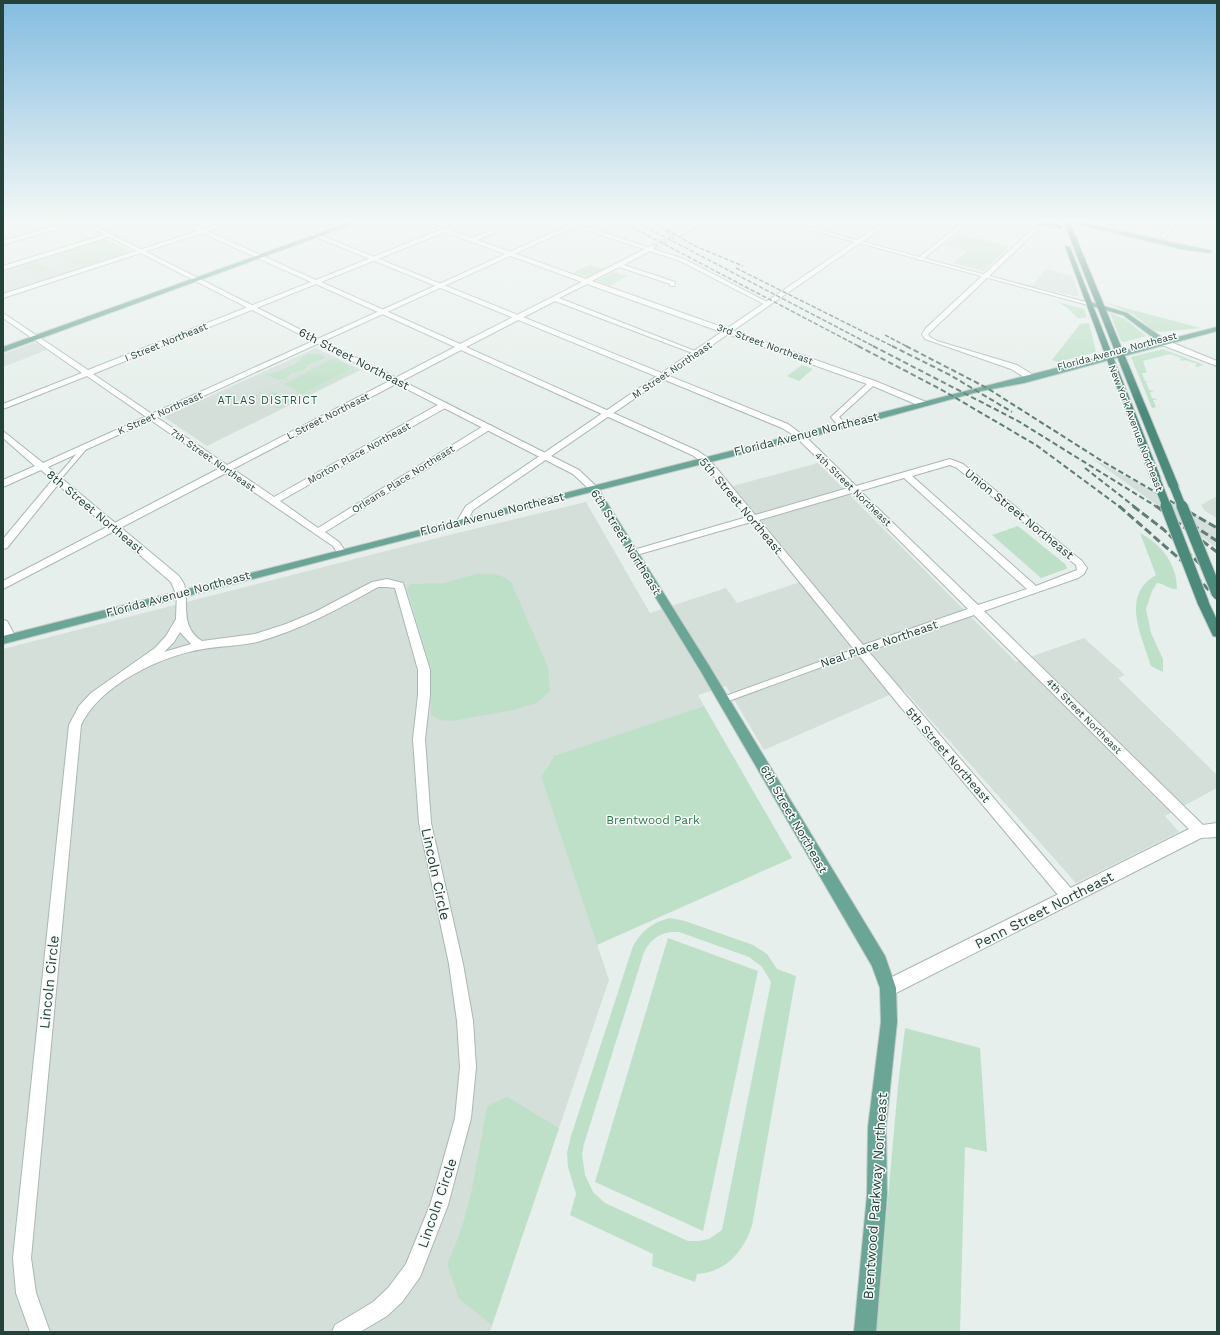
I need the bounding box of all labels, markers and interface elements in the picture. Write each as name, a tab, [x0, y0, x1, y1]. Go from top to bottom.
street label: I Street Northeast	[123, 320, 210, 364]
street label: 3rd Street Northeast	[716, 322, 815, 367]
street label: 6th Street Northeast	[296, 325, 412, 393]
street label: Florida Avenue Northeast	[1056, 329, 1179, 372]
street label: M Street Northeast	[630, 339, 715, 401]
street label: New York Avenue Northeast	[1107, 363, 1166, 494]
street label: K Street Northeast	[116, 389, 205, 437]
street label: L Street Northeast	[285, 390, 372, 442]
district label: ATLAS DISTRICT	[218, 394, 318, 407]
street label: Florida Avenue Northeast	[732, 409, 880, 459]
street label: Morton Place Northeast	[306, 420, 413, 486]
street label: 7th Street Northeast	[168, 426, 258, 494]
street label: Orleans Place Northeast	[350, 442, 457, 515]
street label: 4th Street Northeast	[813, 450, 894, 529]
street label: 5th Street Northeast	[697, 455, 785, 557]
street label: Union Street Northeast	[962, 466, 1076, 562]
street label: 8th Street Northeast	[44, 467, 146, 557]
street label: 6th Street Northeast	[588, 487, 664, 597]
street label: Florida Avenue Northeast	[418, 489, 566, 539]
street label: Florida Avenue Northeast	[104, 568, 252, 620]
street label: Neal Place Northeast	[818, 617, 940, 671]
street label: 4th Street Northeast	[1044, 676, 1124, 756]
street label: 5th Street Northeast	[903, 704, 993, 806]
street label: 6th Street Northeast	[757, 763, 831, 875]
park label: Brentwood Park	[606, 813, 700, 827]
street label: Lincoln Circle	[418, 826, 454, 922]
street label: Penn Street Northeast	[972, 868, 1116, 952]
street label: Lincoln Circle	[36, 935, 62, 1029]
street label: Brentwood Parkway Northeast	[860, 1092, 890, 1300]
street label: Lincoln Circle	[414, 1156, 460, 1250]

